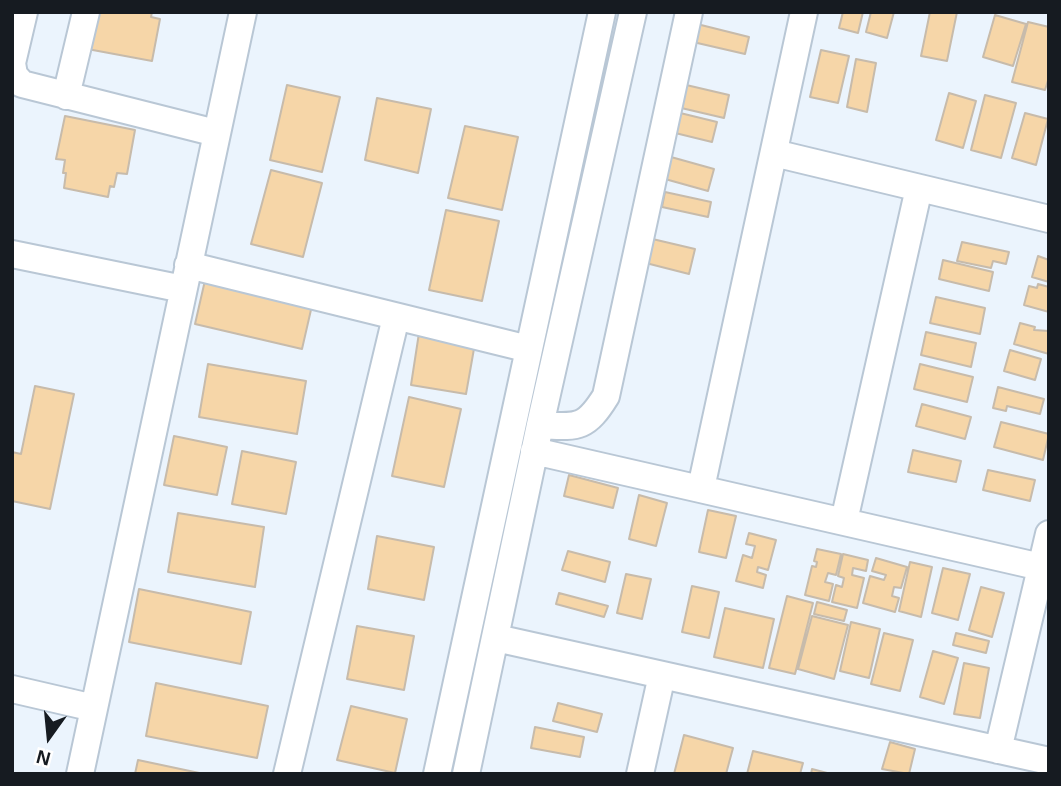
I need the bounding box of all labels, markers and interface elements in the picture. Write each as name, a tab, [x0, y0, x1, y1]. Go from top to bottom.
north arrow	[14, 702, 84, 772]
text: N	[34, 746, 53, 770]

